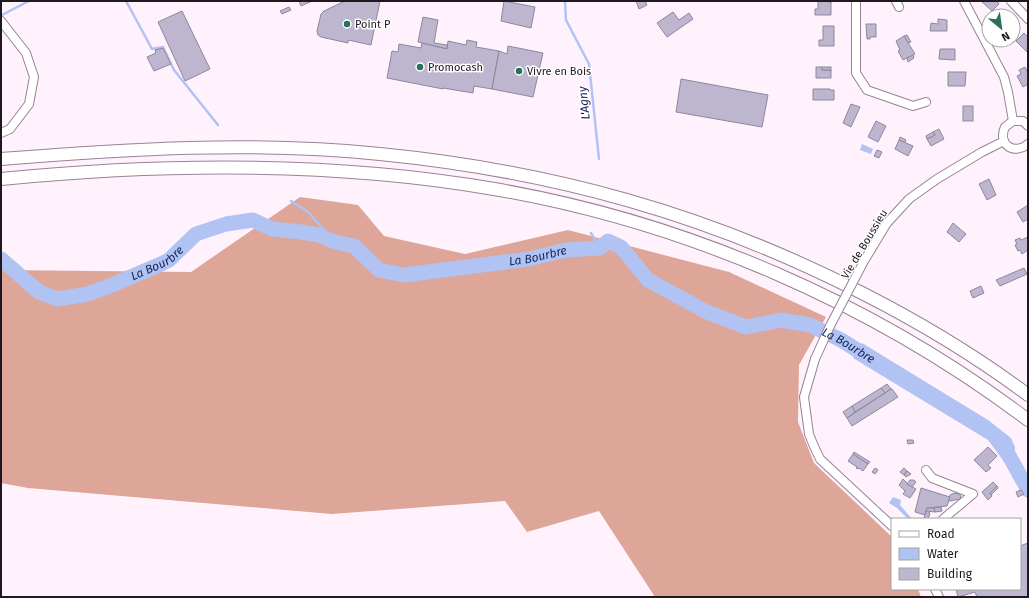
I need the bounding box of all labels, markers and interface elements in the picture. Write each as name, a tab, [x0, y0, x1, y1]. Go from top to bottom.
north arrow	[981, 8, 1021, 48]
place label: Point P	[355, 18, 391, 31]
marker: Point P	[342, 19, 352, 29]
text: N	[999, 29, 1012, 44]
place label: Promocash	[428, 61, 483, 74]
marker: Promocash	[415, 62, 425, 72]
place label: Vivre en Bois	[527, 65, 591, 78]
marker: Vivre en Bois	[514, 66, 524, 76]
water label: L'Agny	[575, 85, 593, 120]
street label: Vie de Boussieu	[839, 207, 890, 281]
water label: La Bourbre	[129, 243, 186, 283]
water label: La Bourbre	[508, 243, 568, 268]
water label: La Bourbre	[820, 325, 877, 366]
legend	[891, 518, 1021, 590]
text: Road	[927, 527, 955, 541]
text: Water	[927, 547, 959, 561]
text: Building	[927, 567, 973, 581]

